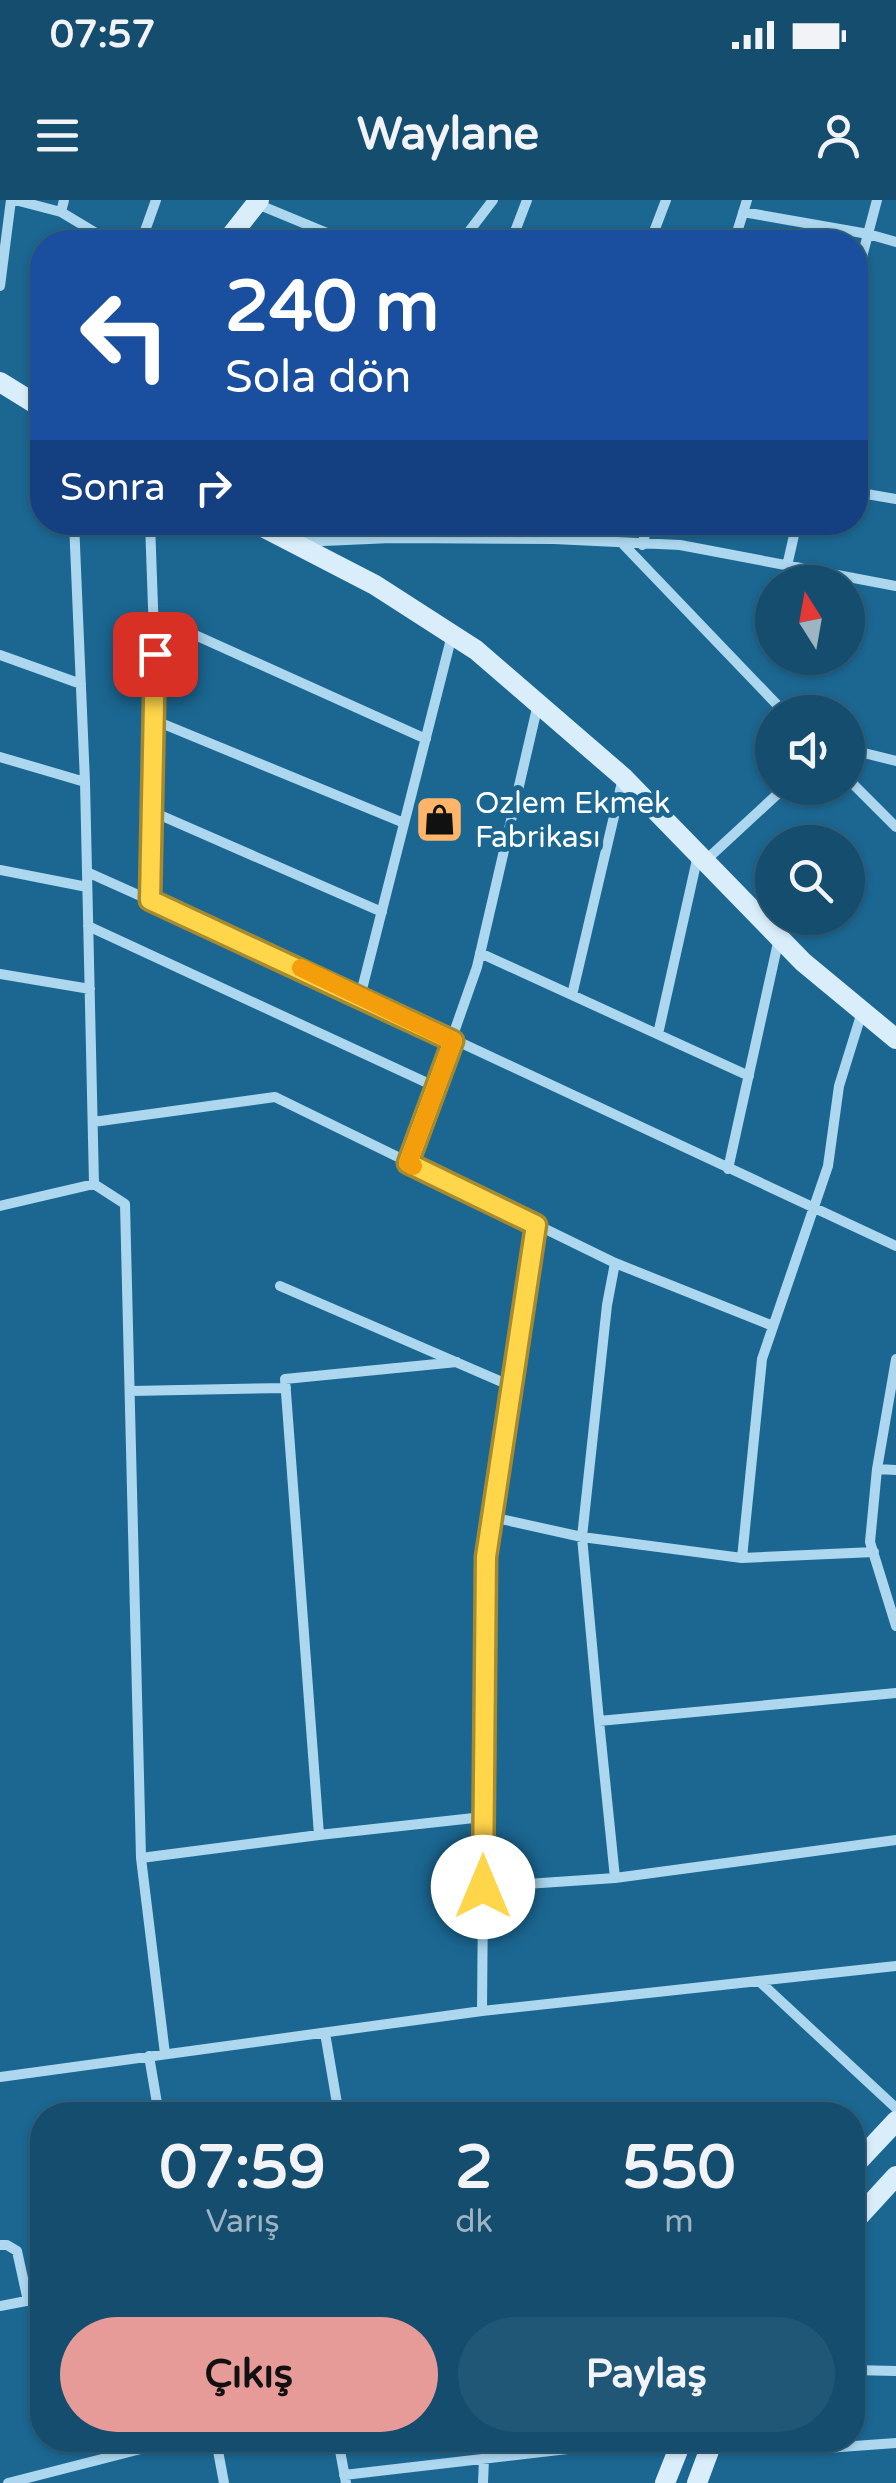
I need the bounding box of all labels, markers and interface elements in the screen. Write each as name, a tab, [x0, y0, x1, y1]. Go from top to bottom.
text: 07:57	[50, 12, 155, 58]
icon: menu	[30, 108, 85, 163]
text: Waylane	[357, 108, 539, 162]
icon: person	[811, 108, 866, 163]
text: 240 m	[225, 266, 439, 350]
icon: left	[60, 270, 190, 400]
text: Sola dön	[225, 351, 411, 405]
icon: right	[186, 460, 241, 515]
text: Sonra	[60, 465, 166, 511]
north arrow	[755, 565, 865, 675]
map controls	[755, 565, 865, 935]
pin	[113, 612, 198, 697]
icon: arrive	[128, 627, 183, 682]
button: sound	[755, 695, 865, 805]
place label: Ozlem Ekmek Fabrikası	[475, 785, 670, 856]
shop icon: Ozlem Ekmek Fabrikası	[414, 794, 466, 846]
button: search	[755, 825, 865, 935]
position arrow	[431, 1835, 535, 1939]
text: 07:59	[159, 2132, 326, 2204]
text: 2	[455, 2132, 493, 2204]
text: 550	[622, 2132, 736, 2204]
text: Varış	[206, 2203, 280, 2241]
text: dk	[455, 2203, 493, 2241]
text: m	[664, 2203, 694, 2241]
button: Çıkış	[60, 2317, 438, 2432]
button: Paylaş	[458, 2317, 835, 2432]

